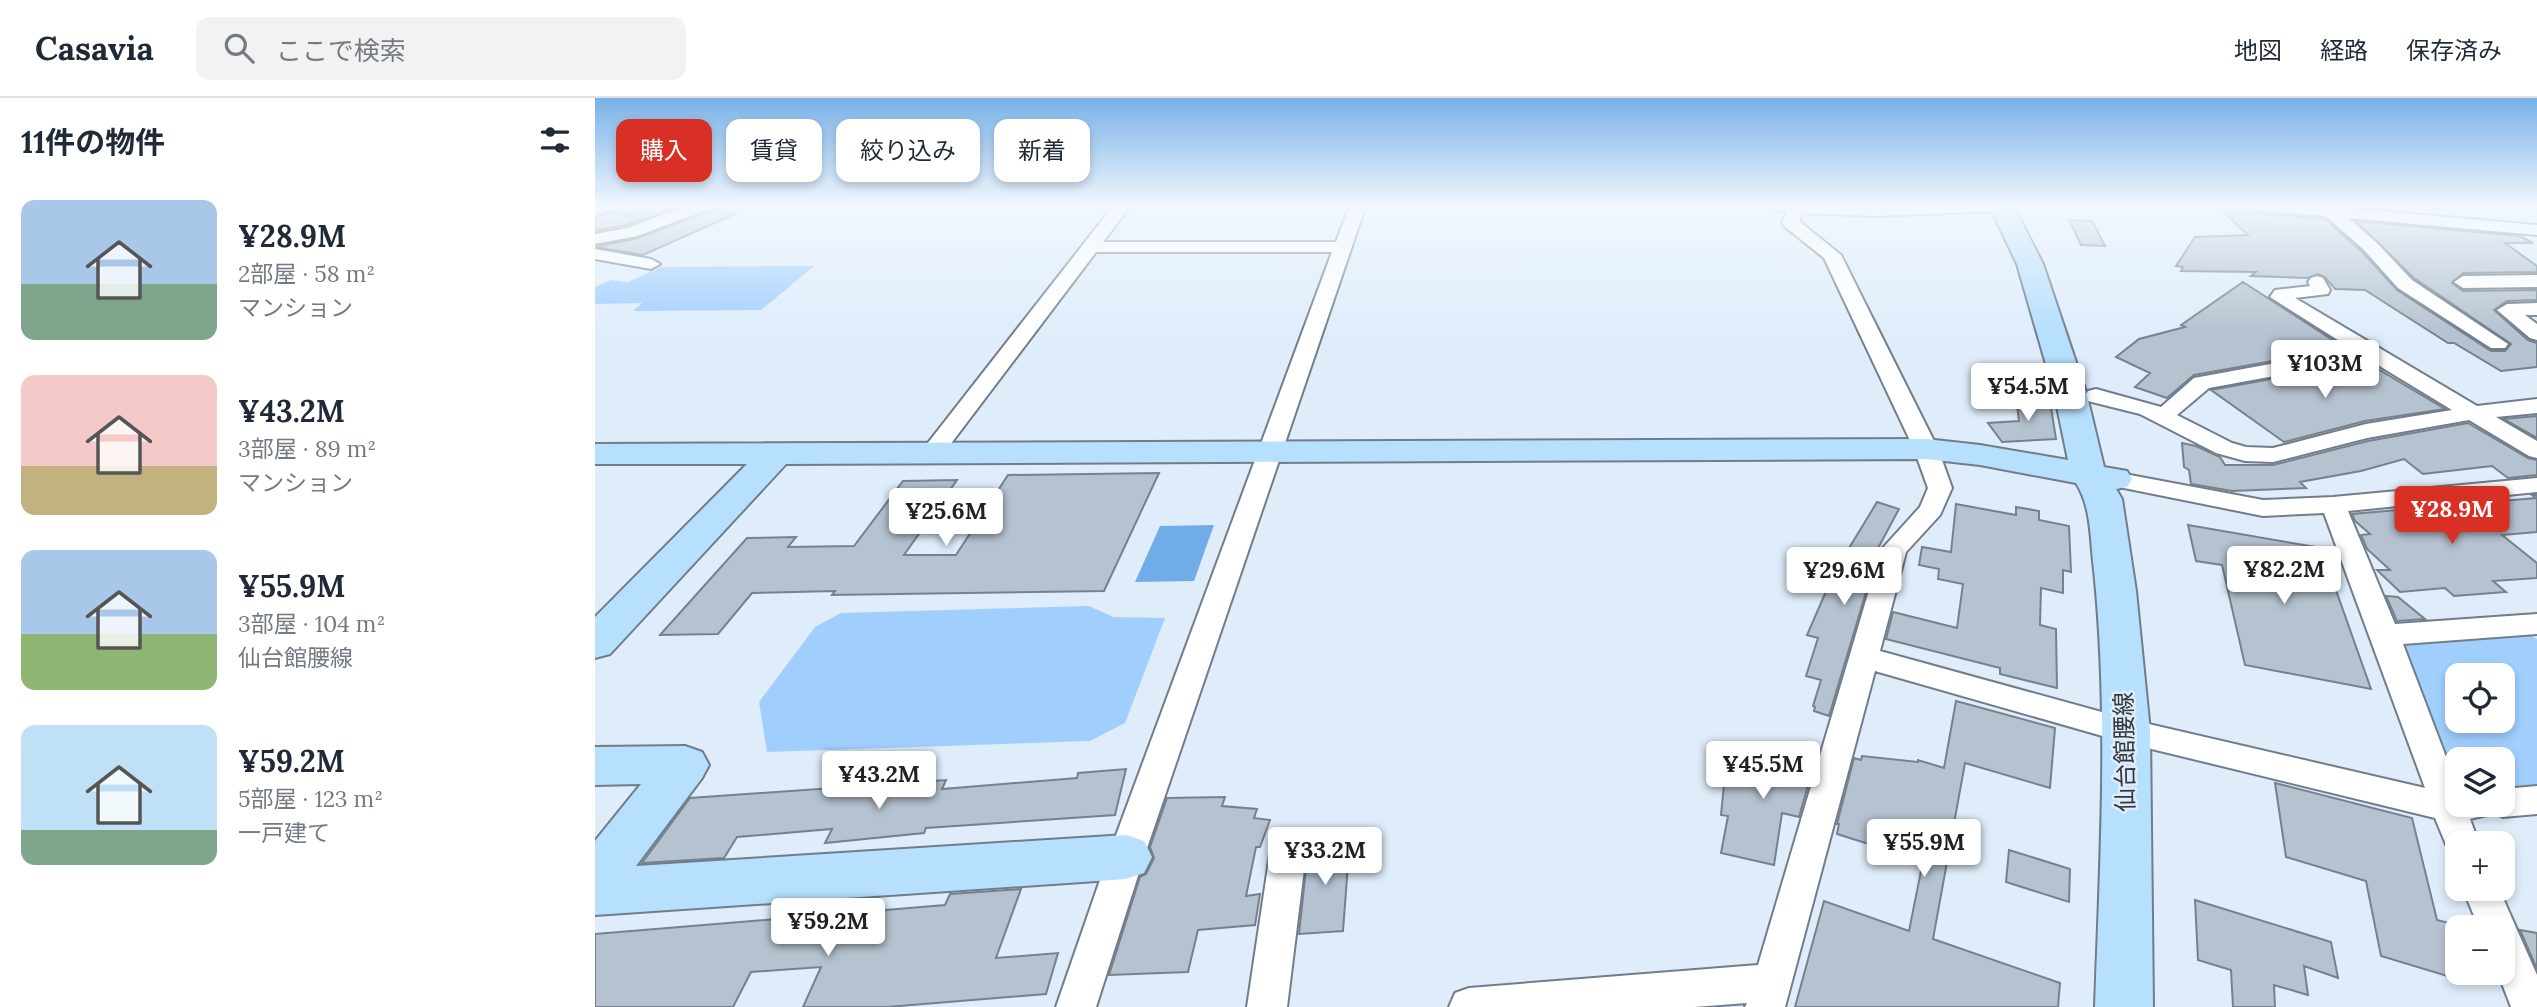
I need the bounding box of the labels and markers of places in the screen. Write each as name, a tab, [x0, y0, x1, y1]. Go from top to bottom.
pin: ¥103M	[2276, 341, 2374, 400]
pin: ¥54.5M	[1971, 364, 2085, 423]
pin: ¥28.9M	[2395, 486, 2509, 546]
pin: ¥25.6M	[889, 489, 1003, 548]
pin: ¥82.2M	[2227, 546, 2341, 606]
pin: ¥29.6M	[1787, 547, 1901, 607]
pin: ¥45.5M	[1706, 742, 1820, 801]
pin: ¥43.2M	[822, 752, 936, 811]
pin: ¥55.9M	[1867, 820, 1981, 879]
pin: ¥33.2M	[1268, 828, 1382, 887]
pin: ¥59.2M	[771, 898, 885, 958]

